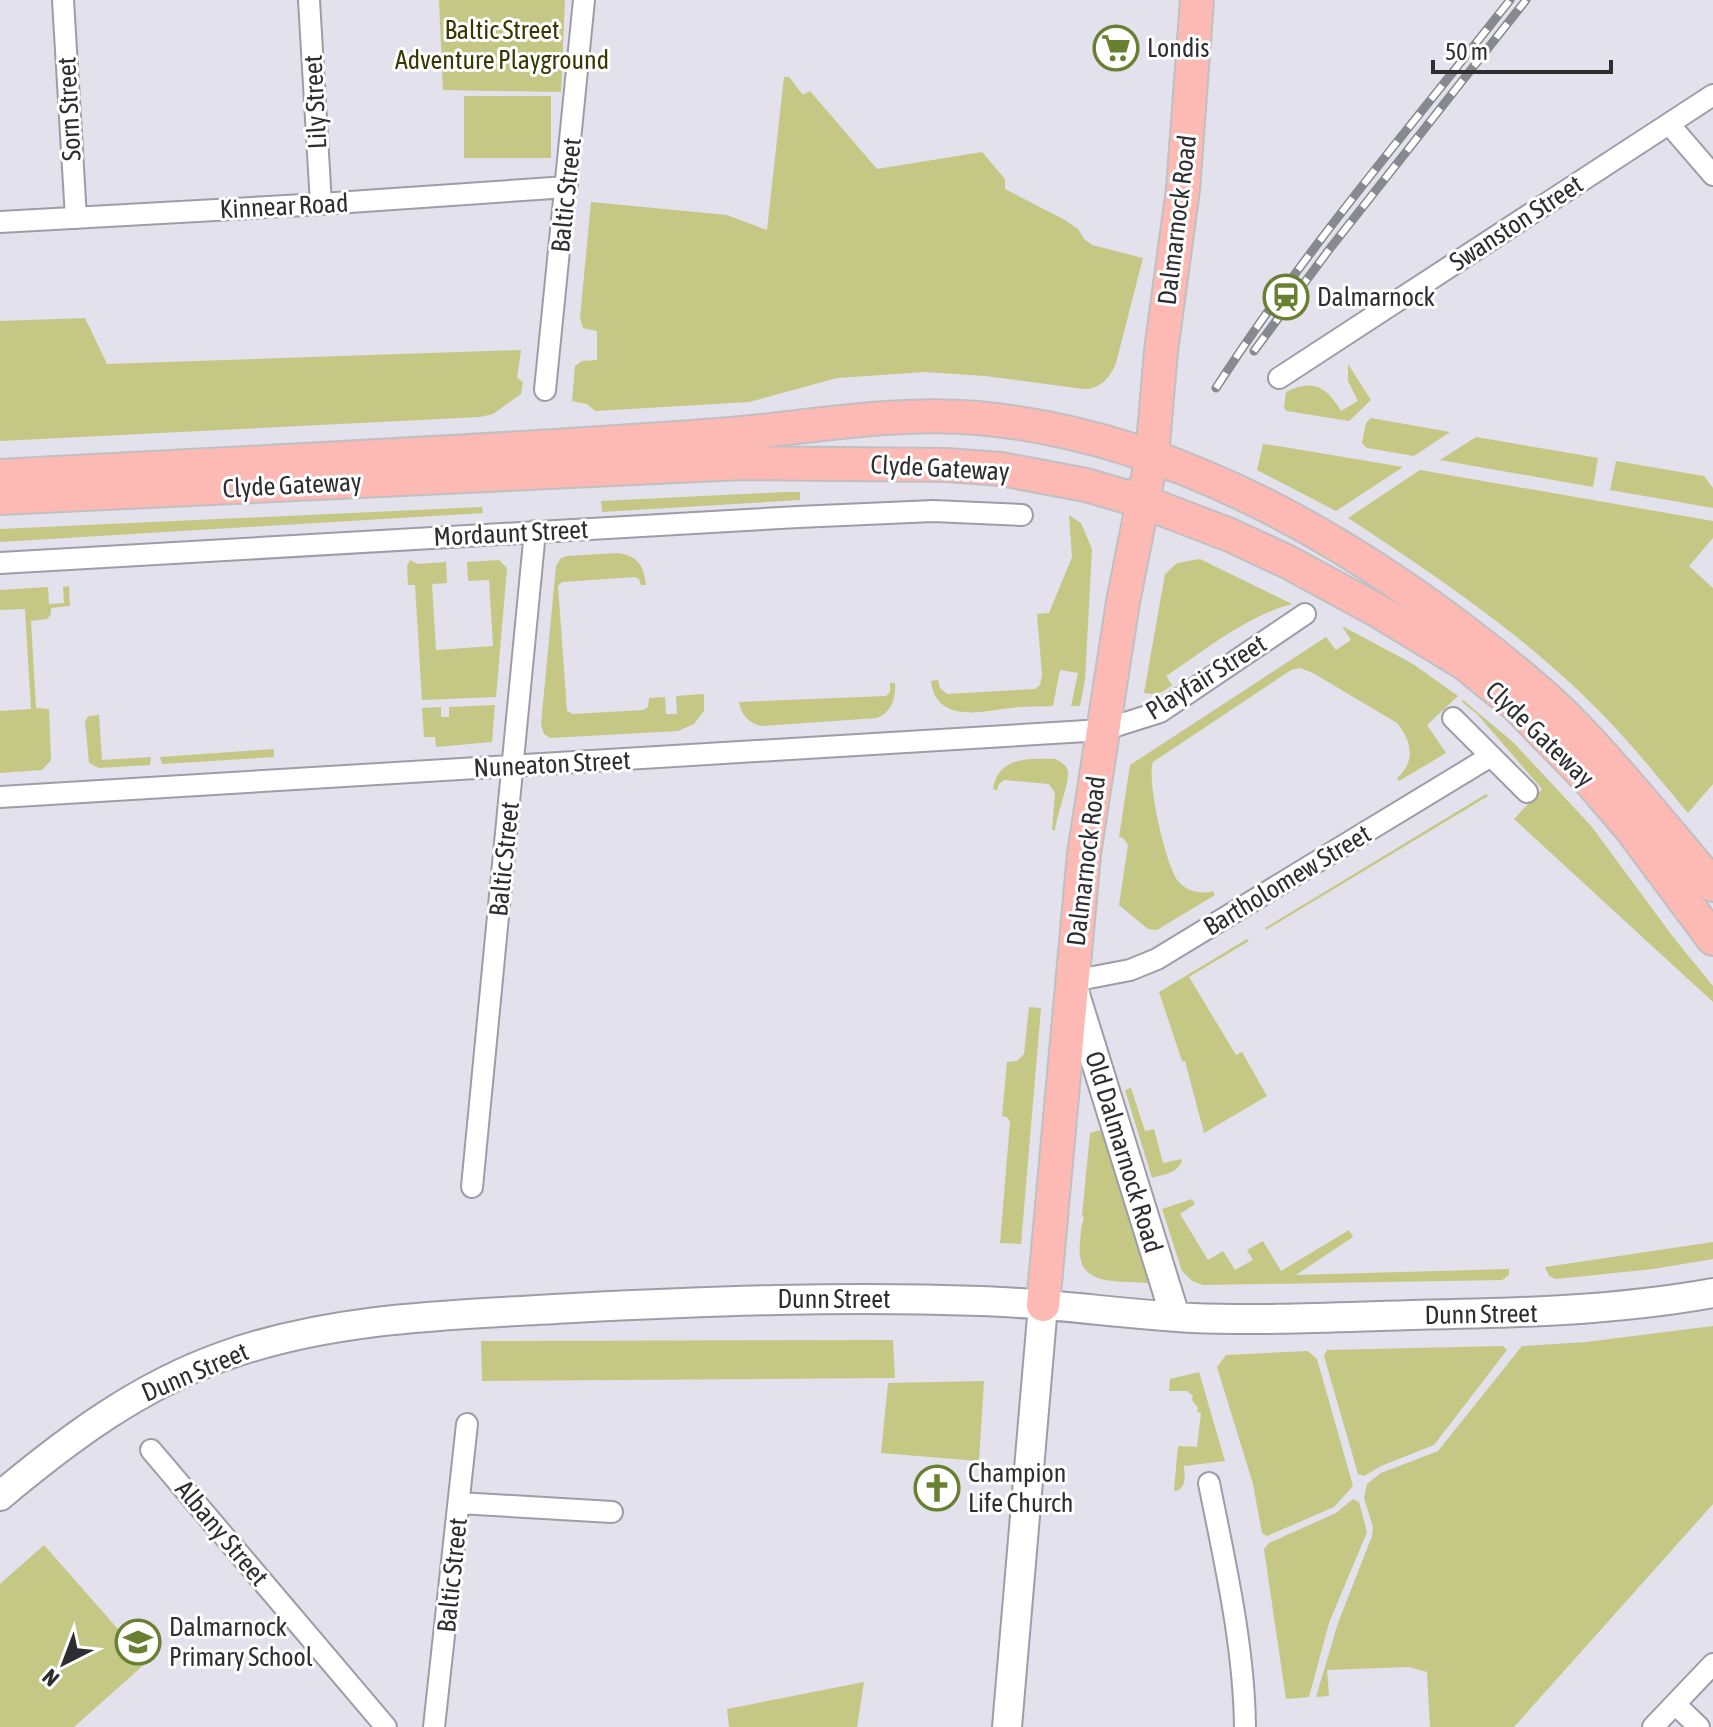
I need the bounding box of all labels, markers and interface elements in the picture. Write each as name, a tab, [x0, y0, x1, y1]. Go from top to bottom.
park label: Baltic Street Adventure Playground	[395, 15, 609, 75]
supermarket icon: Londis	[1092, 24, 1140, 72]
scale bar	[1433, 24, 1611, 74]
place label: Londis	[1147, 33, 1209, 63]
text: 50 m	[1445, 38, 1488, 65]
street label: Lily Street	[298, 54, 332, 150]
street label: Sorn Street	[51, 56, 87, 162]
street label: Dalmarnock Road	[1152, 133, 1202, 307]
street label: Baltic Street	[545, 136, 587, 254]
street label: Swanston Street	[1444, 169, 1588, 277]
street label: Kinnear Road	[219, 188, 349, 224]
station icon: Dalmarnock	[1262, 273, 1310, 321]
place label: Dalmarnock	[1317, 282, 1435, 312]
street label: Clyde Gateway	[870, 449, 1011, 487]
street label: Clyde Gateway	[222, 466, 363, 504]
street label: Mordaunt Street	[433, 514, 589, 552]
street label: Playfair Street	[1140, 628, 1272, 726]
street label: Clyde Gateway	[1480, 675, 1601, 793]
street label: Nuneaton Street	[473, 745, 631, 783]
street label: Dalmarnock Road	[1061, 774, 1111, 948]
street label: Baltic Street	[483, 800, 525, 918]
street label: Bartholomew Street	[1198, 818, 1376, 942]
street label: Old Dalmarnock Road	[1079, 1048, 1169, 1256]
street label: Dunn Street	[778, 1284, 890, 1314]
street label: Dunn Street	[1424, 1298, 1538, 1330]
street label: Dunn Street	[137, 1336, 253, 1408]
place label: Champion Life Church	[968, 1458, 1073, 1518]
church icon: Champion Life Church	[913, 1464, 961, 1512]
street label: Albany Street	[169, 1474, 275, 1592]
street label: Baltic Street	[431, 1516, 473, 1634]
place label: Dalmarnock Primary School	[169, 1612, 313, 1672]
school or university icon: Dalmarnock Primary School	[114, 1618, 162, 1666]
north arrow	[24, 1623, 104, 1703]
text: N	[37, 1664, 64, 1692]

